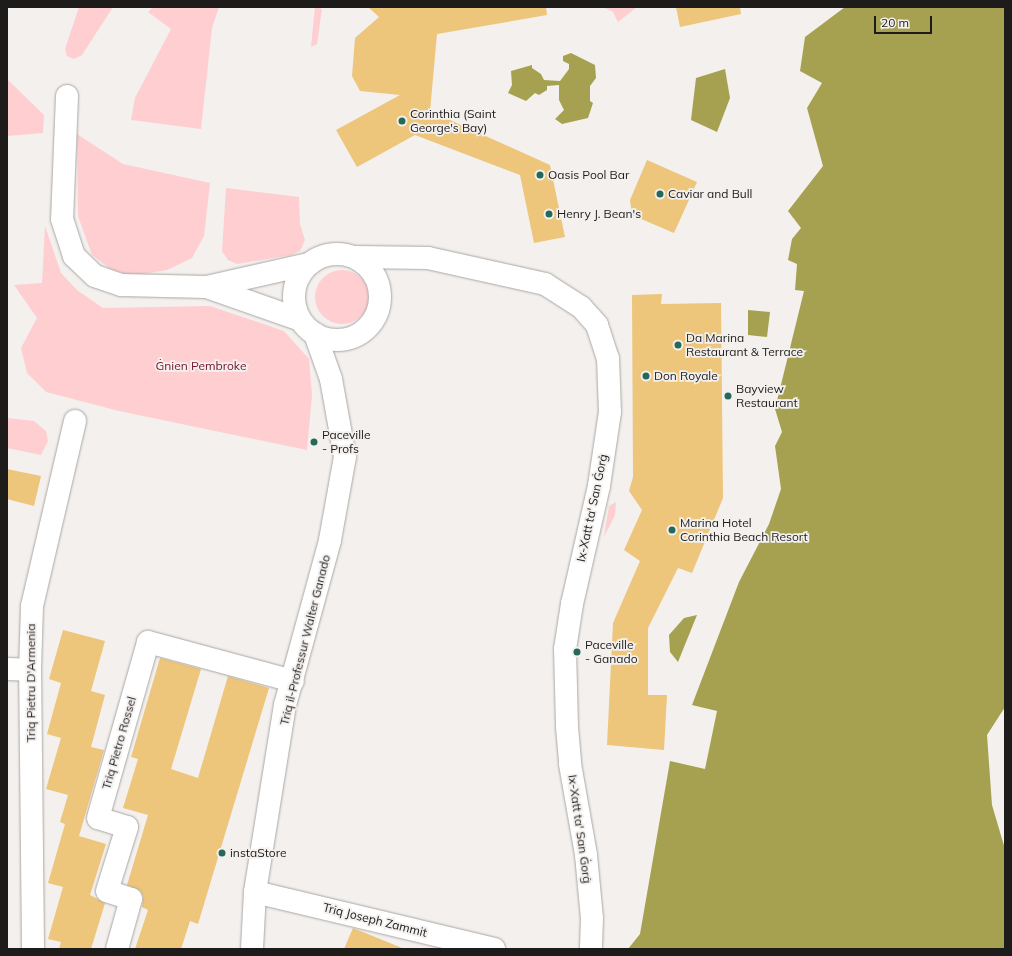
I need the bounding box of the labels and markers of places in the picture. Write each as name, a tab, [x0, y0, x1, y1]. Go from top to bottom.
place label: Corinthia (Saint George's Bay)	[410, 107, 496, 135]
marker: Corinthia (Saint George's Bay)	[397, 116, 407, 126]
place label: Oasis Pool Bar	[548, 168, 629, 182]
marker: Oasis Pool Bar	[535, 170, 545, 180]
place label: Caviar and Bull	[668, 187, 752, 201]
marker: Caviar and Bull	[655, 189, 665, 199]
place label: Henry J. Bean's	[557, 207, 641, 221]
marker: Henry J. Bean's	[544, 209, 554, 219]
place label: Da Marina Restaurant & Terrace	[686, 331, 803, 359]
marker: Da Marina Restaurant & Terrace	[673, 340, 683, 350]
place label: Don Royale	[654, 369, 718, 383]
marker: Don Royale	[641, 371, 651, 381]
place label: Bayview Restaurant	[736, 382, 798, 410]
marker: Bayview Restaurant	[723, 391, 733, 401]
place label: Paceville - Profs	[322, 428, 370, 456]
marker: Paceville - Profs	[309, 437, 319, 447]
place label: Marina Hotel Corinthia Beach Resort	[680, 516, 808, 544]
marker: Marina Hotel Corinthia Beach Resort	[667, 525, 677, 535]
place label: Paceville - Ganado	[585, 638, 638, 666]
marker: Paceville - Ganado	[572, 647, 582, 657]
place label: instaStore	[230, 846, 286, 860]
marker: instaStore	[217, 848, 227, 858]

